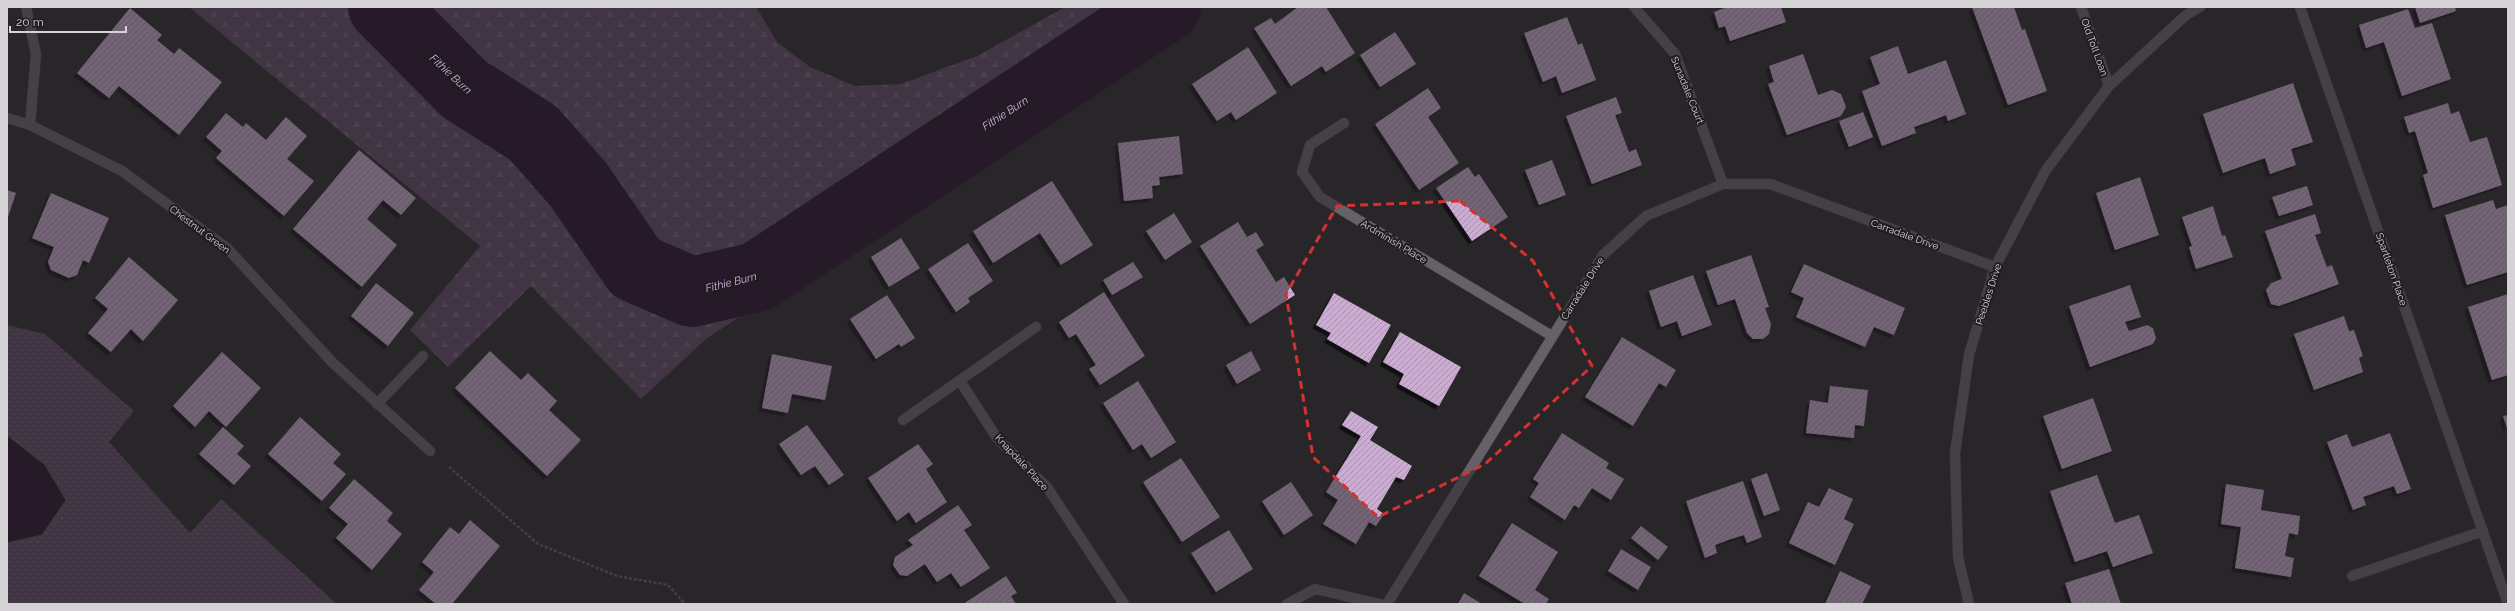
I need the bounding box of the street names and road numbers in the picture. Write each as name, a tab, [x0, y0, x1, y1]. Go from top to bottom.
street label: Old Toll Loan	[2079, 17, 2110, 78]
street label: Sunadale Court	[1669, 55, 1706, 126]
street label: Chestnut Green	[167, 203, 232, 256]
street label: Ardminish Place	[1359, 217, 1429, 265]
street label: Carradale Drive	[1869, 217, 1940, 252]
street label: Spartleton Place	[2374, 231, 2409, 307]
street label: Carradale Drive	[1559, 255, 1606, 321]
street label: Peebles Drive	[1973, 262, 2004, 326]
street label: Knapdale Place	[993, 432, 1050, 493]

